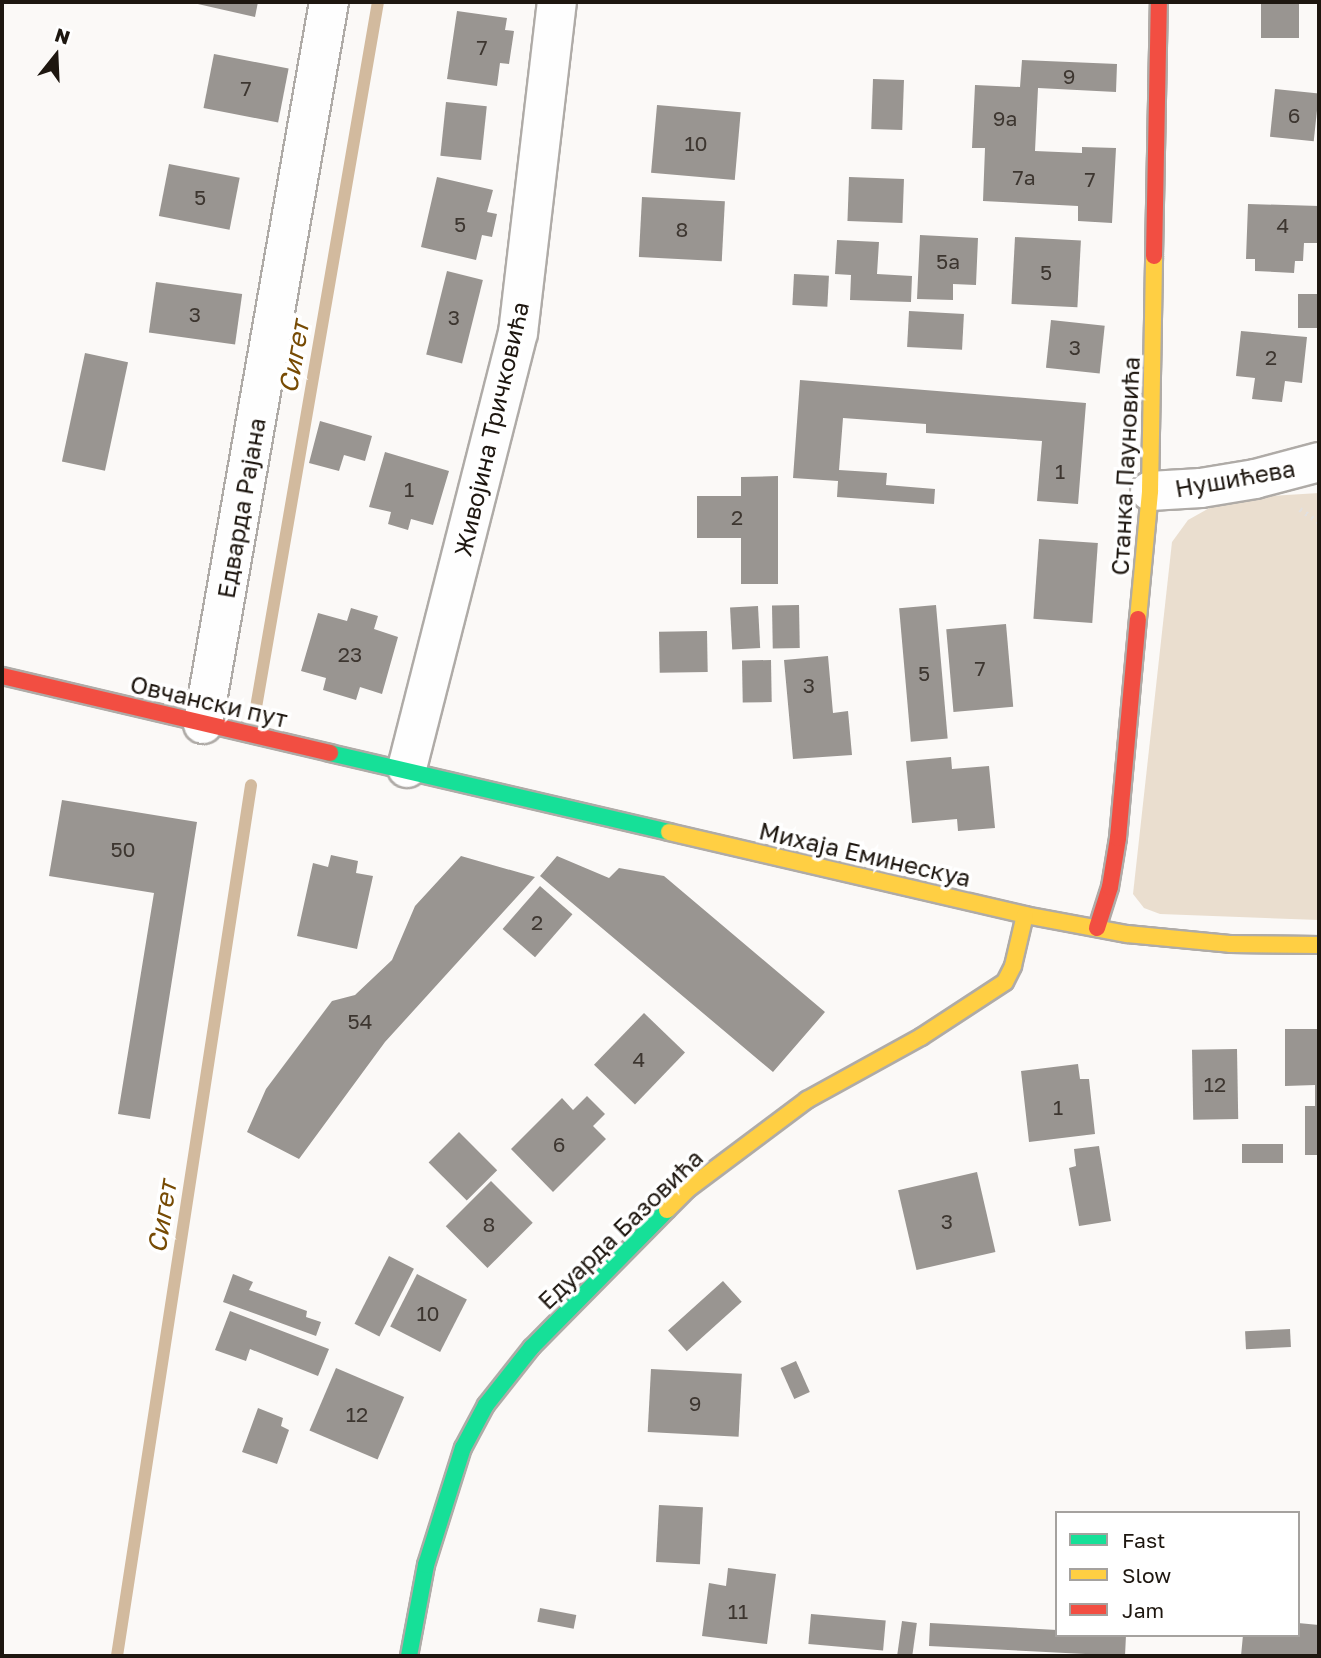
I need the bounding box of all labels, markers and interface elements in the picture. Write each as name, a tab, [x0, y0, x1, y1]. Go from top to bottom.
north arrow	[21, 21, 91, 91]
text: N	[52, 22, 73, 49]
house number: 7	[476, 34, 488, 60]
house number: 9	[1063, 63, 1075, 89]
house number: 7	[240, 75, 252, 101]
house number: 6	[1288, 102, 1300, 128]
house number: 9a	[993, 105, 1017, 131]
house number: 10	[684, 130, 708, 156]
house number: 7a	[1013, 164, 1035, 190]
house number: 7	[1084, 166, 1096, 192]
house number: 5	[194, 184, 206, 210]
house number: 5	[454, 211, 466, 237]
house number: 4	[1277, 212, 1289, 238]
house number: 8	[676, 216, 688, 242]
house number: 5a	[936, 248, 960, 274]
house number: 5	[1040, 259, 1052, 285]
street label: Живојина Тричковића	[448, 299, 534, 559]
house number: 3	[189, 301, 201, 327]
house number: 3	[448, 304, 460, 330]
water label: Сигет	[272, 318, 316, 396]
house number: 3	[1069, 334, 1081, 360]
house number: 2	[1265, 344, 1277, 370]
street label: Станка Пауновића	[1105, 356, 1145, 576]
street label: Едварда Рајана	[211, 415, 271, 601]
street label: Нушићева	[1173, 453, 1297, 503]
house number: 1	[1055, 458, 1065, 484]
house number: 1	[404, 476, 414, 502]
house number: 2	[731, 504, 743, 530]
house number: 23	[338, 641, 362, 667]
house number: 7	[974, 655, 986, 681]
house number: 5	[918, 660, 930, 686]
street label: Овчански пут	[128, 669, 290, 733]
house number: 3	[803, 672, 815, 698]
street label: Михаја Еминескуа	[756, 816, 974, 892]
house number: 50	[110, 836, 136, 862]
house number: 2	[531, 909, 543, 935]
house number: 54	[348, 1008, 372, 1034]
house number: 4	[633, 1046, 645, 1072]
house number: 12	[1204, 1071, 1226, 1097]
house number: 1	[1053, 1094, 1063, 1120]
house number: 6	[553, 1131, 565, 1157]
street label: Едуарда Базовића	[532, 1143, 708, 1315]
water label: Сигет	[141, 1179, 183, 1255]
house number: 3	[941, 1208, 953, 1234]
house number: 8	[483, 1211, 495, 1237]
house number: 10	[416, 1300, 440, 1326]
house number: 9	[689, 1390, 701, 1416]
house number: 12	[346, 1401, 368, 1427]
legend	[1055, 1511, 1300, 1637]
text: Fast	[1122, 1527, 1165, 1553]
text: Slow	[1122, 1562, 1171, 1588]
text: Jam	[1122, 1597, 1164, 1623]
house number: 11	[728, 1598, 748, 1624]

